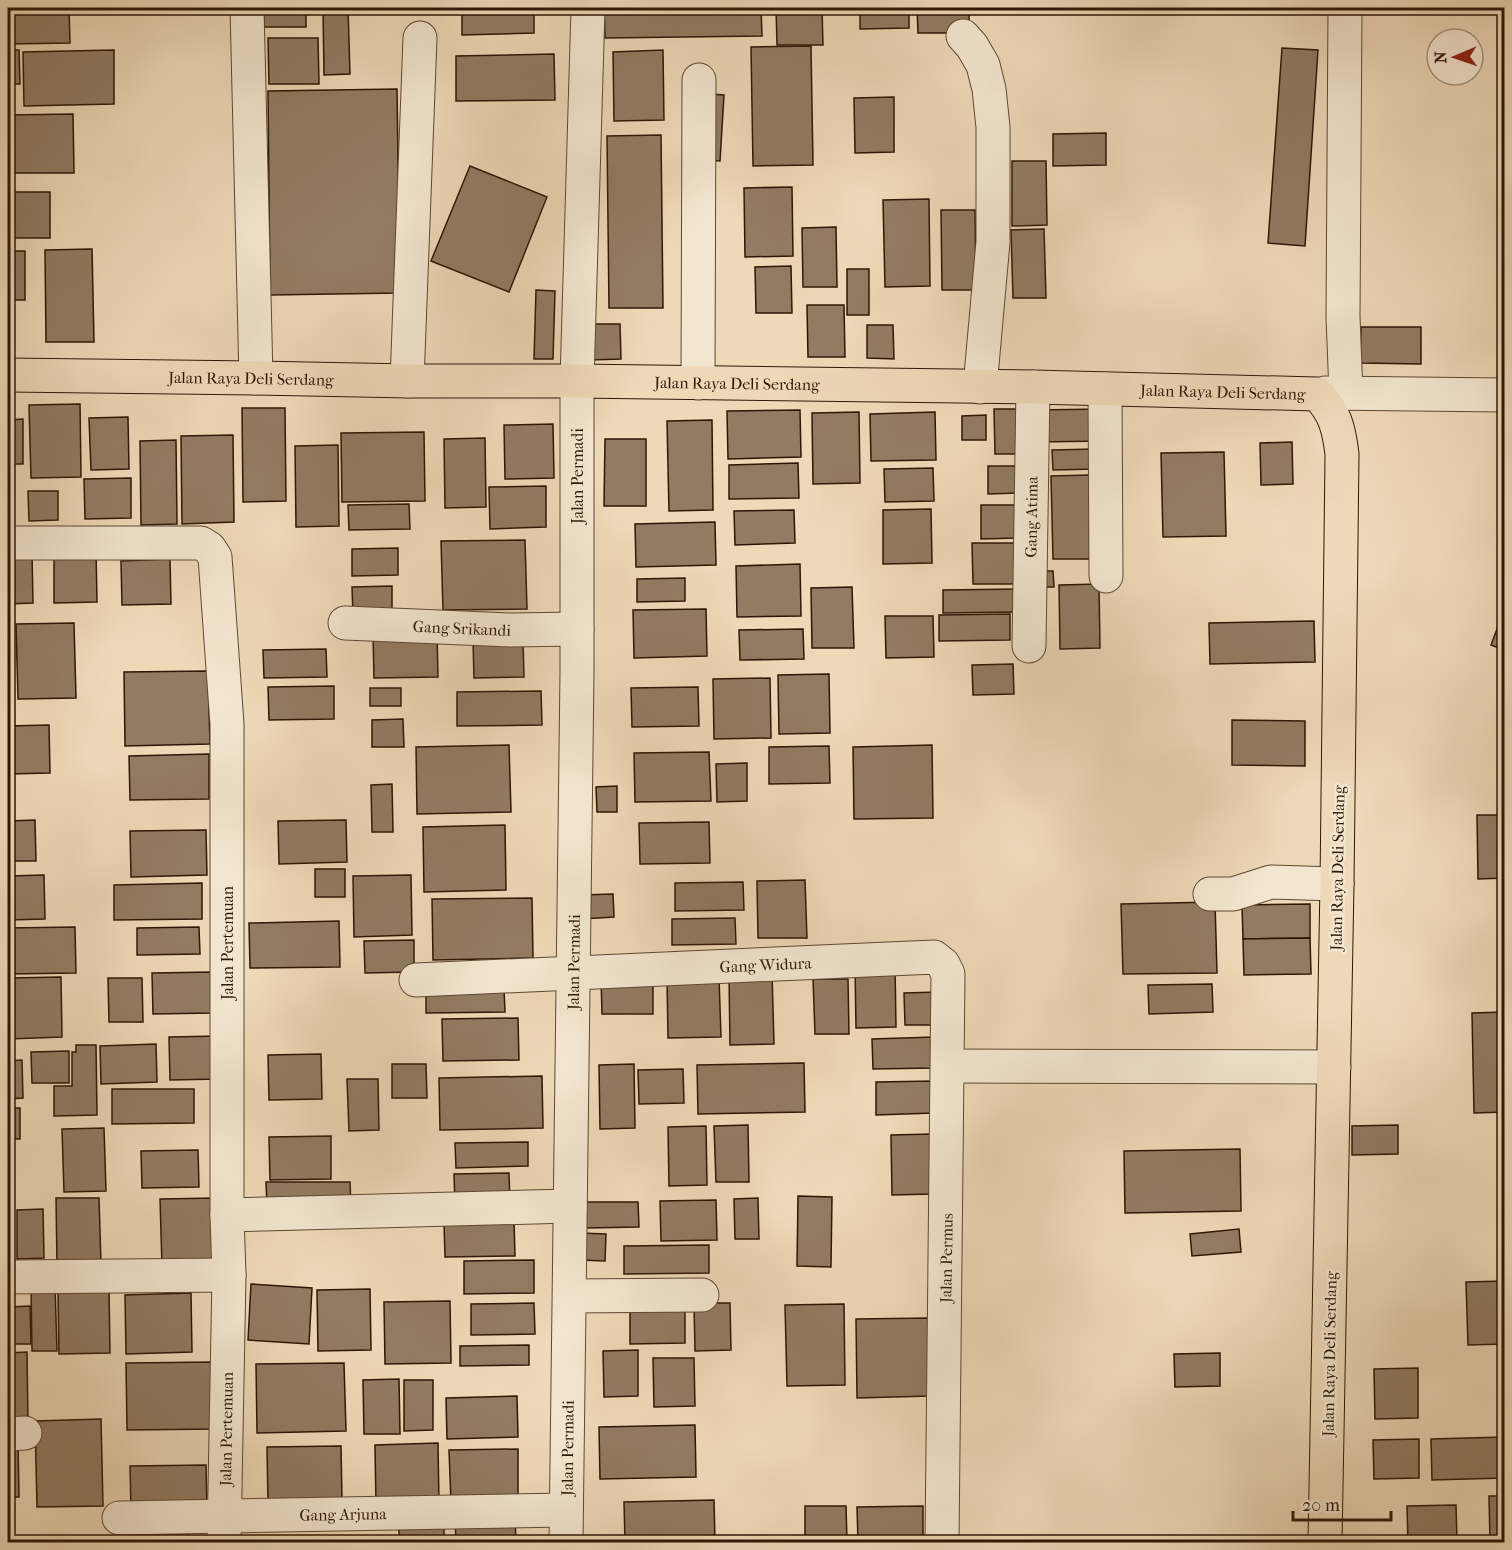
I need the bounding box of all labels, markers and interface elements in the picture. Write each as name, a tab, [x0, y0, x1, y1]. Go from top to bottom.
north arrow	[1425, 27, 1485, 87]
text: N	[1431, 50, 1450, 64]
street label: Jalan Raya Deli Serdang	[166, 368, 334, 390]
street label: Jalan Raya Deli Serdang	[652, 373, 820, 394]
street label: Jalan Raya Deli Serdang	[1138, 381, 1306, 404]
street label: Jalan Permadi	[568, 428, 587, 526]
street label: Gang Atima	[1021, 476, 1042, 558]
street label: Gang Srikandi	[412, 617, 512, 640]
street label: Jalan Raya Deli Serdang	[1327, 785, 1348, 953]
street label: Jalan Pertemuan	[218, 885, 237, 1002]
street label: Jalan Permadi	[564, 914, 584, 1012]
street label: Gang Widura	[719, 953, 813, 977]
street label: Jalan Permus	[936, 1213, 957, 1305]
street label: Jalan Raya Deli Serdang	[1319, 1271, 1340, 1439]
street label: Jalan Pertemuan	[216, 1371, 237, 1488]
street label: Jalan Permadi	[558, 1400, 578, 1498]
scale bar	[1293, 1484, 1390, 1522]
text: 20 m	[1302, 1495, 1340, 1516]
street label: Gang Arjuna	[299, 1504, 387, 1525]

